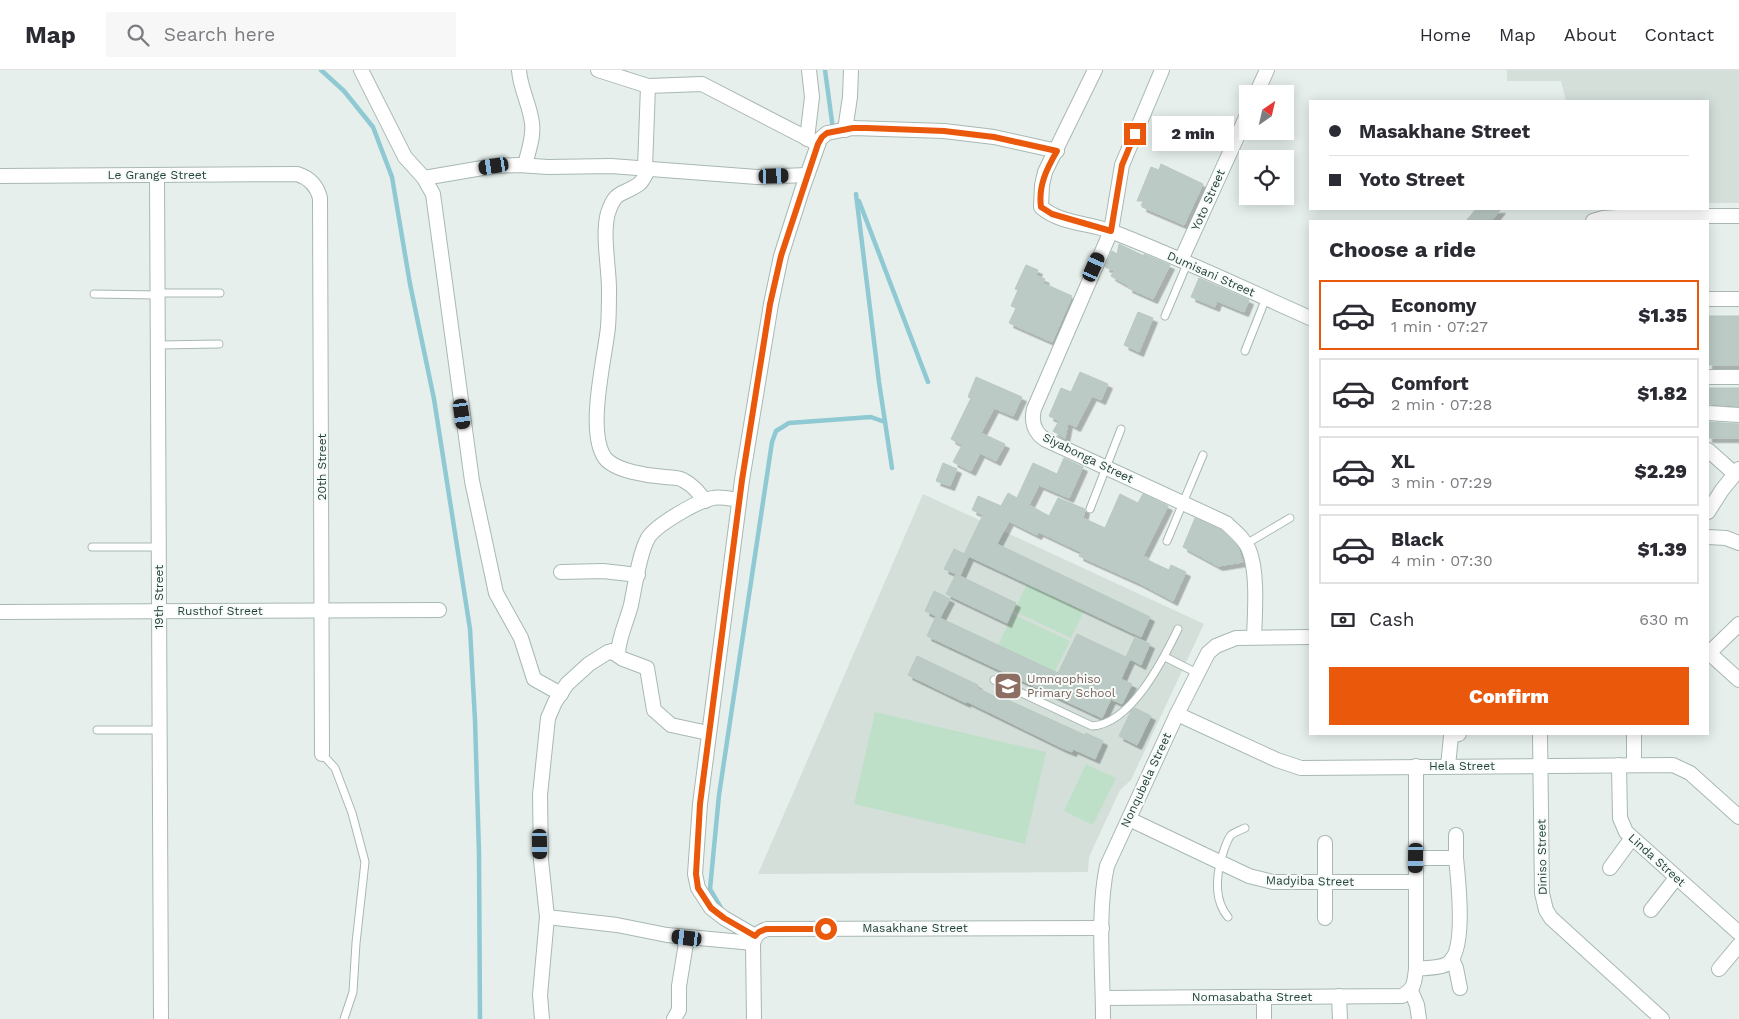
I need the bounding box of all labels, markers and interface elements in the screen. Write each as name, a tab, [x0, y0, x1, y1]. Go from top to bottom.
search box	[106, 12, 456, 57]
text: Map	[25, 21, 76, 49]
icon: search	[124, 21, 152, 49]
text: Search here	[164, 23, 275, 46]
text: Home	[1420, 24, 1471, 45]
text: Map	[1499, 24, 1536, 45]
text: About	[1564, 24, 1616, 45]
text: Contact	[1644, 24, 1714, 45]
north arrow	[1239, 85, 1294, 140]
map controls	[1239, 85, 1294, 205]
callout: 2 min	[1152, 116, 1235, 152]
text: Masakhane Street	[1359, 120, 1530, 143]
route end	[1124, 123, 1146, 145]
text: 2 min	[1171, 124, 1215, 143]
button: locate	[1239, 150, 1294, 205]
car	[478, 156, 509, 176]
street label: Yoto Street	[1188, 167, 1228, 233]
street label: Le Grange Street	[107, 168, 207, 182]
car	[758, 168, 789, 184]
text: Yoto Street	[1359, 168, 1465, 191]
text: Choose a ride	[1329, 237, 1476, 262]
street label: Dumisani Street	[1165, 248, 1257, 300]
car	[1081, 250, 1106, 284]
icon: car	[1331, 293, 1376, 338]
text: Economy	[1391, 294, 1476, 317]
text: $1.35	[1638, 304, 1687, 327]
text: 1 min · 07:27	[1391, 317, 1488, 336]
icon: car	[1331, 371, 1376, 416]
text: Comfort	[1391, 372, 1469, 395]
text: $1.82	[1637, 382, 1687, 405]
text: 2 min · 07:28	[1391, 395, 1492, 414]
car	[452, 398, 471, 430]
street label: Siyabonga Street	[1040, 430, 1136, 486]
street label: 20th Street	[315, 433, 329, 501]
icon: car	[1331, 449, 1376, 494]
text: XL	[1391, 450, 1415, 473]
text: $2.29	[1634, 460, 1687, 483]
text: 3 min · 07:29	[1391, 473, 1492, 492]
icon: car	[1331, 527, 1376, 572]
text: Black	[1391, 528, 1444, 551]
text: $1.39	[1638, 538, 1687, 561]
text: 4 min · 07:30	[1391, 551, 1493, 570]
street label: 19th Street	[152, 565, 166, 629]
street label: Rusthof Street	[177, 604, 263, 618]
icon: cash	[1329, 606, 1357, 634]
text: Cash	[1369, 608, 1415, 631]
text: 630 m	[1639, 610, 1689, 629]
button: Confirm	[1329, 667, 1689, 725]
school or university icon: Umnqophiso Primary School	[993, 671, 1023, 701]
place label: Umnqophiso Primary School	[1027, 672, 1116, 700]
street label: Nonqubela Street	[1118, 730, 1174, 830]
street label: Hela Street	[1429, 759, 1495, 773]
street label: Diniso Street	[1534, 819, 1550, 895]
car	[532, 829, 547, 859]
street label: Linda Street	[1626, 831, 1688, 889]
car	[1408, 843, 1423, 873]
street label: Madyiba Street	[1266, 873, 1354, 889]
route start	[815, 918, 837, 940]
street label: Masakhane Street	[862, 921, 968, 935]
car	[671, 929, 702, 947]
street label: Nomasabatha Street	[1192, 990, 1312, 1004]

